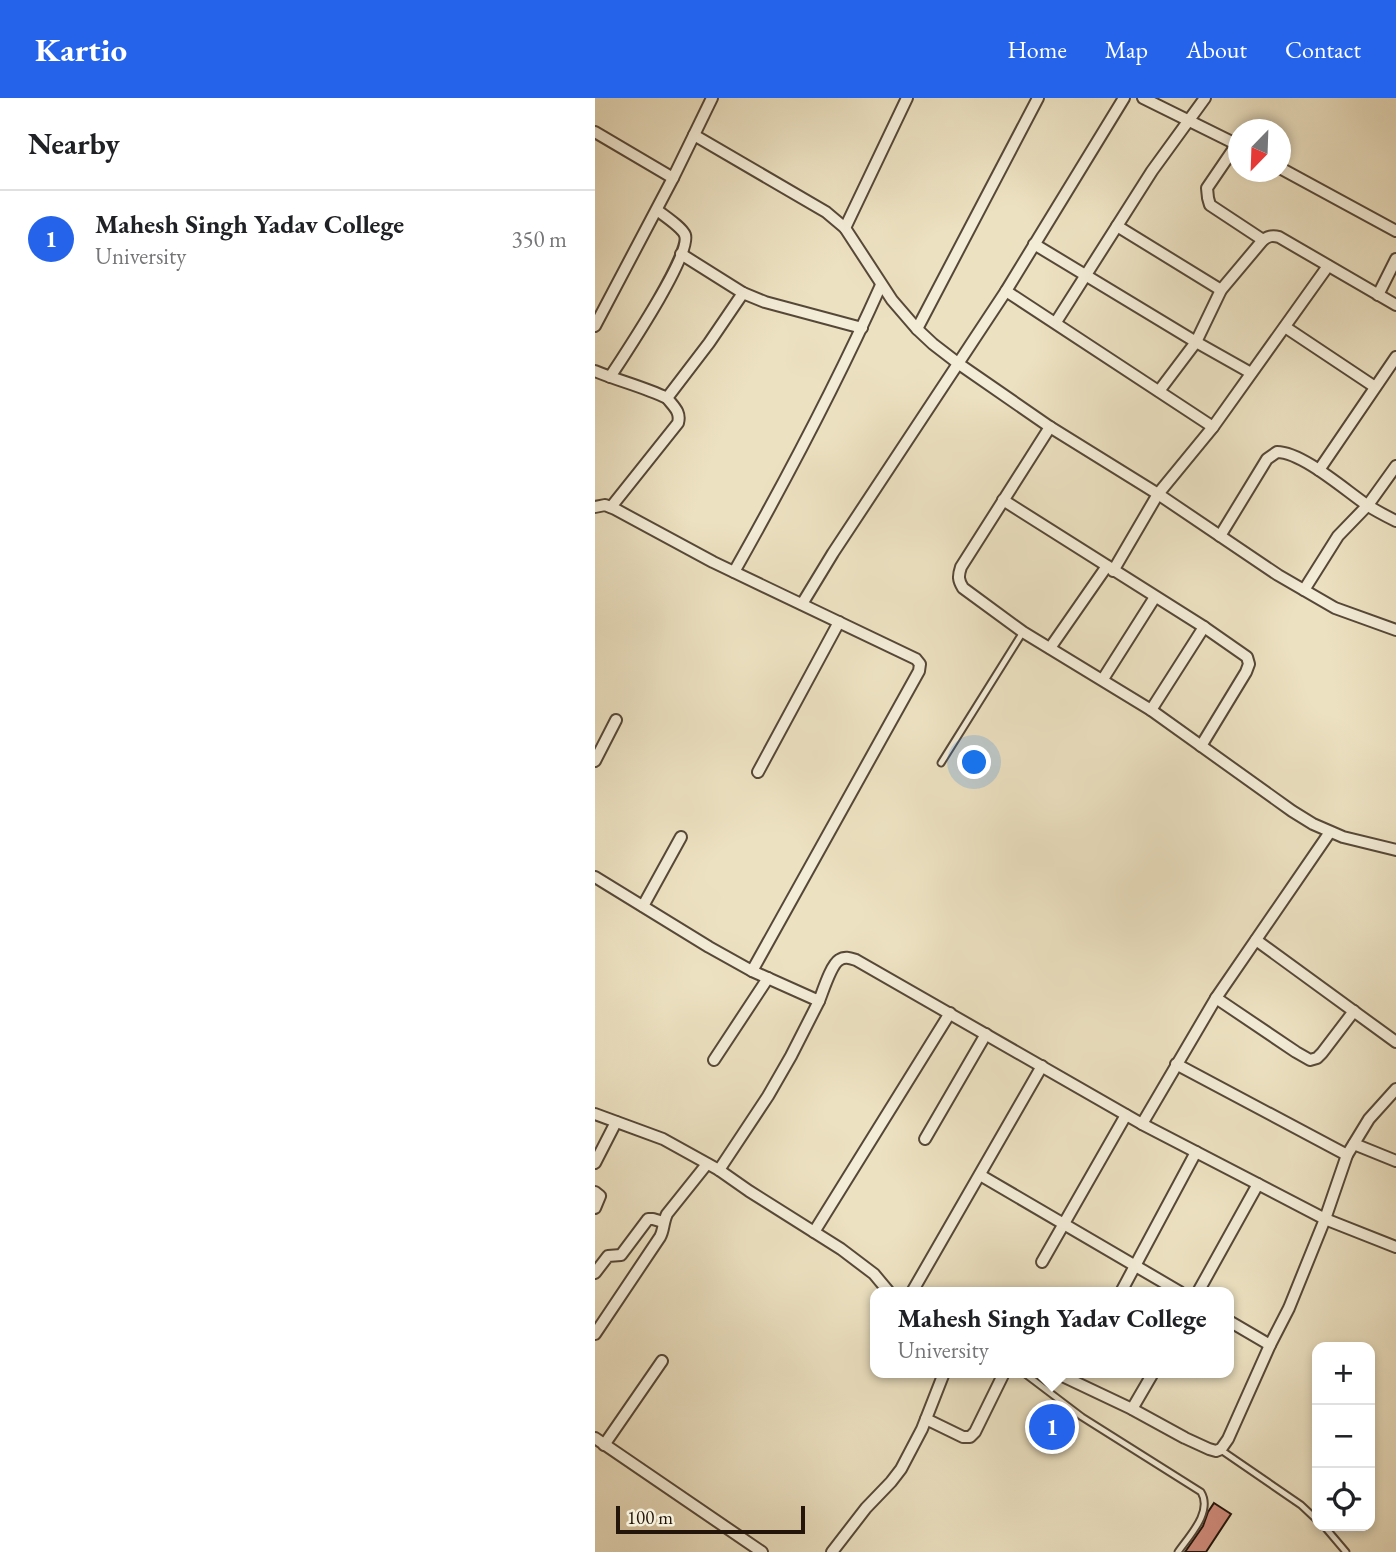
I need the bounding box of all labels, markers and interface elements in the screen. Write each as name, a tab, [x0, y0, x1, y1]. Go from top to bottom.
text: Kartio	[35, 28, 127, 71]
text: Home	[1007, 34, 1067, 65]
text: Map	[1105, 34, 1148, 65]
text: About	[1186, 34, 1247, 65]
text: Contact	[1285, 34, 1361, 65]
north arrow	[1228, 119, 1291, 182]
text: Nearby	[28, 124, 120, 163]
text: Mahesh Singh Yadav College	[95, 207, 404, 241]
text: 1	[45, 224, 57, 254]
text: 350 m	[511, 224, 567, 254]
text: University	[95, 241, 186, 271]
your location	[957, 745, 991, 779]
popup	[870, 1287, 1234, 1378]
text: Mahesh Singh Yadav College	[897, 1301, 1207, 1335]
text: University	[897, 1335, 989, 1365]
map controls	[1312, 1342, 1375, 1531]
button: +	[1312, 1342, 1375, 1405]
pin: 1	[1029, 1401, 1075, 1453]
button: −	[1312, 1405, 1375, 1468]
button: locate	[1312, 1468, 1375, 1531]
scale bar	[616, 1503, 805, 1535]
text: 100 m	[627, 1505, 673, 1530]

